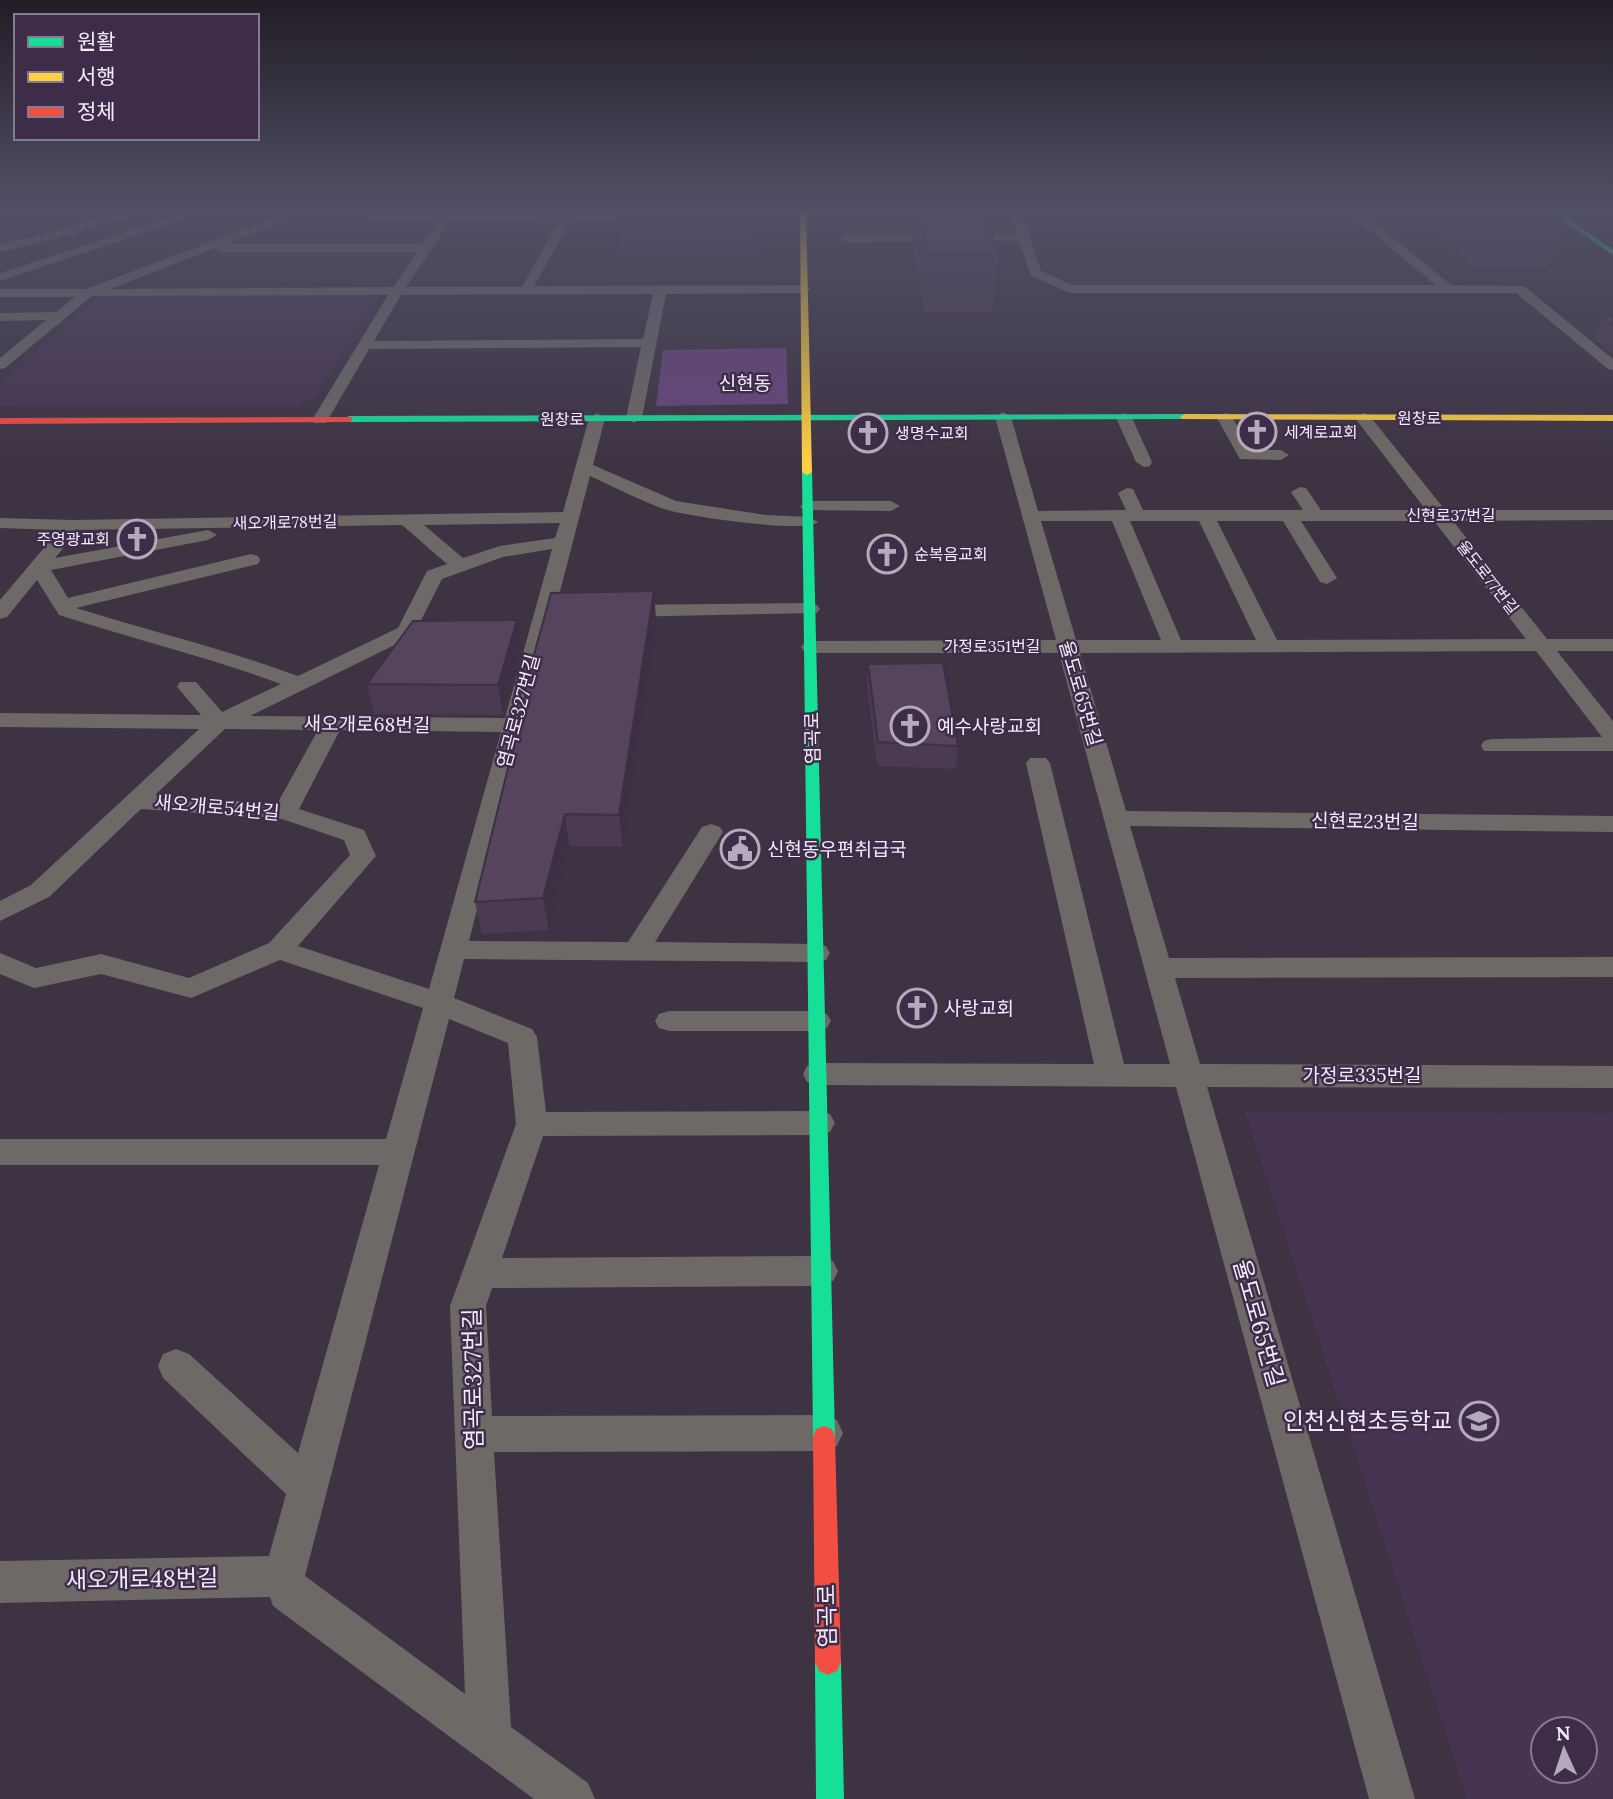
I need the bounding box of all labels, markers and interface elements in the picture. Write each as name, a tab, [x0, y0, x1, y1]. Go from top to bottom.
legend	[14, 14, 259, 140]
text: 원활	[77, 28, 116, 55]
text: 서행	[77, 63, 116, 90]
text: 정체	[77, 98, 116, 125]
district label: 신현동	[719, 371, 771, 395]
street label: 원창로	[1397, 408, 1441, 428]
street label: 원창로	[540, 409, 584, 429]
church icon: 세계로교회	[1236, 411, 1278, 453]
church icon: 생명수교회	[847, 412, 889, 454]
place label: 세계로교회	[1284, 422, 1358, 442]
place label: 생명수교회	[895, 423, 969, 443]
street label: 신현로37번길	[1406, 505, 1496, 525]
street label: 새오개로78번길	[232, 511, 338, 533]
church icon: 주영광교회	[116, 518, 158, 560]
place label: 주영광교회	[36, 529, 110, 549]
church icon: 순복음교회	[866, 533, 908, 575]
street label: 율도로77번길	[1453, 536, 1523, 618]
place label: 순복음교회	[914, 544, 988, 564]
street label: 가정로351번길	[943, 636, 1041, 656]
street label: 율도로65번길	[1054, 637, 1108, 749]
street label: 염곡로327번길	[491, 651, 545, 771]
church icon: 예수사랑교회	[889, 705, 931, 747]
street label: 새오개로68번길	[304, 711, 430, 737]
street label: 염곡로	[800, 712, 824, 764]
place label: 예수사랑교회	[937, 714, 1042, 738]
street label: 새오개로54번길	[153, 790, 281, 824]
street label: 신현로23번길	[1311, 808, 1419, 834]
public building icon: 신현동우편취급국	[719, 828, 761, 870]
place label: 신현동우편취급국	[767, 837, 907, 861]
church icon: 사랑교회	[896, 987, 938, 1029]
place label: 사랑교회	[944, 996, 1014, 1020]
street label: 가정로335번길	[1303, 1063, 1421, 1087]
street label: 율도로65번길	[1227, 1256, 1292, 1390]
street label: 염곡로327번길	[457, 1308, 488, 1450]
school or university icon: 인천신현초등학교	[1458, 1400, 1500, 1442]
place label: 인천신현초등학교	[1283, 1406, 1452, 1435]
street label: 새오개로48번길	[66, 1563, 218, 1594]
street label: 염곡로	[811, 1584, 842, 1648]
north arrow	[1529, 1715, 1599, 1785]
text: N	[1555, 1721, 1571, 1745]

